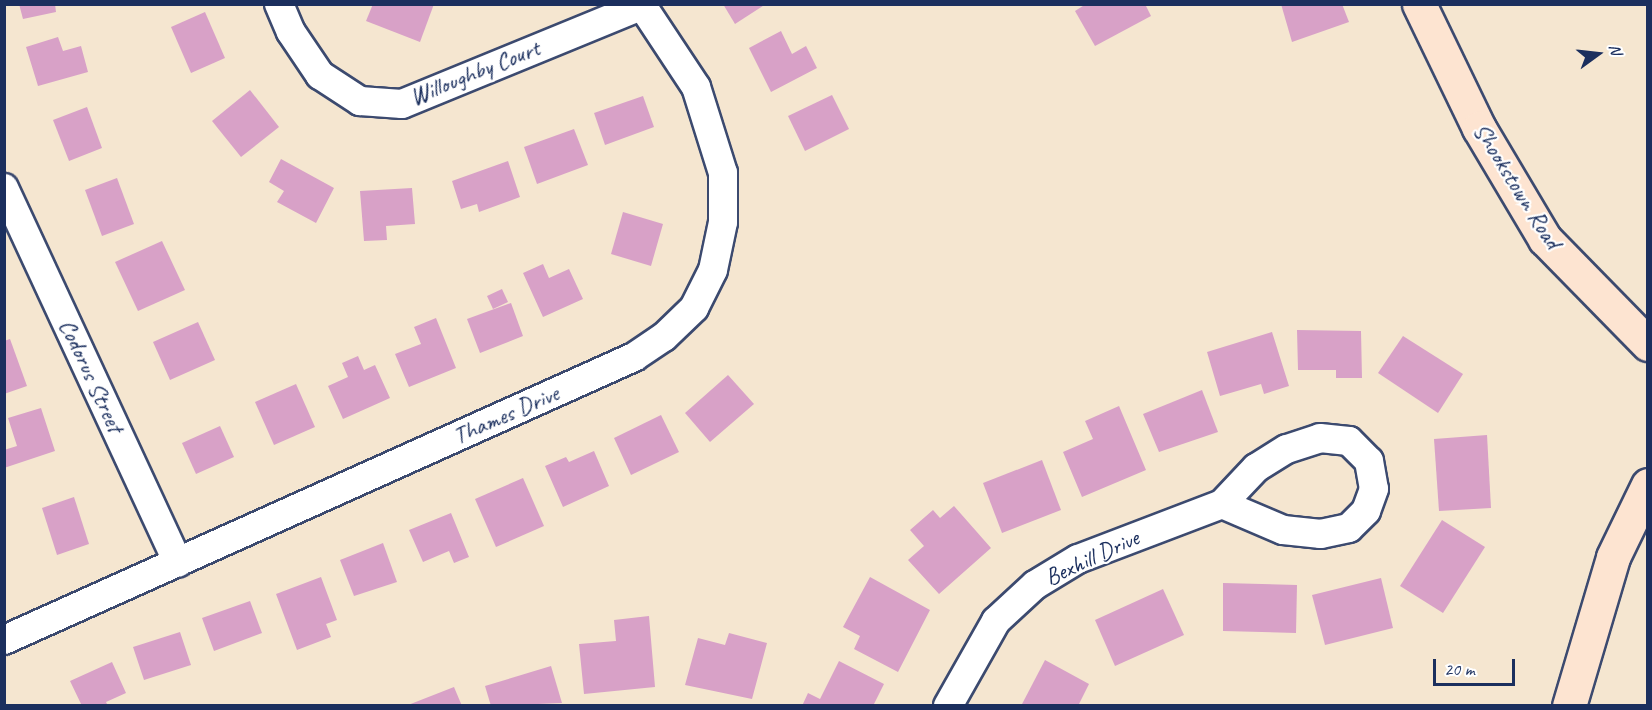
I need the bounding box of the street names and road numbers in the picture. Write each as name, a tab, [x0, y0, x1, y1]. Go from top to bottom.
street label: Willoughby Court	[406, 34, 544, 112]
street label: Shookstown Road	[1467, 118, 1567, 254]
street label: Codorus Street	[52, 315, 130, 437]
street label: Thames Drive	[449, 379, 563, 451]
street label: Bexhill Drive	[1040, 524, 1144, 592]

